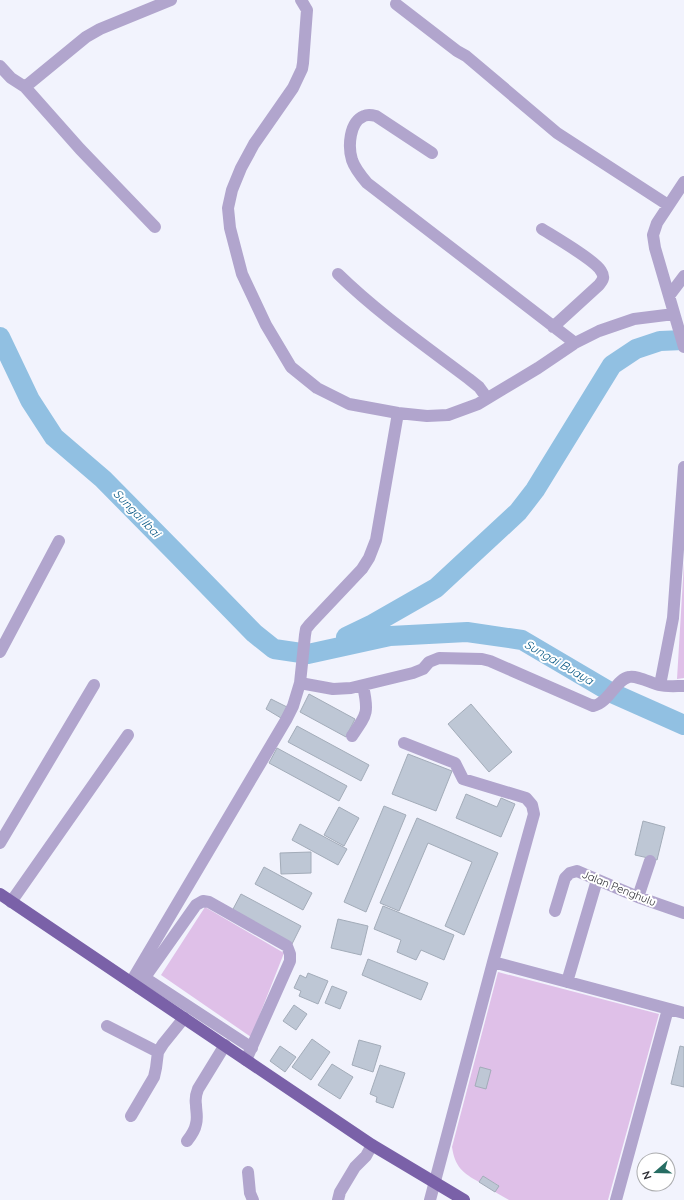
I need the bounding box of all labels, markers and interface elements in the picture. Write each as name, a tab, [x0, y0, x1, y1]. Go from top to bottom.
water label: Sungai Ibai	[110, 486, 165, 541]
water label: Sungai Buaya	[522, 636, 597, 688]
street label: Jalan Penghulu	[580, 867, 658, 909]
north arrow	[636, 1152, 676, 1192]
text: N	[639, 1169, 655, 1182]

